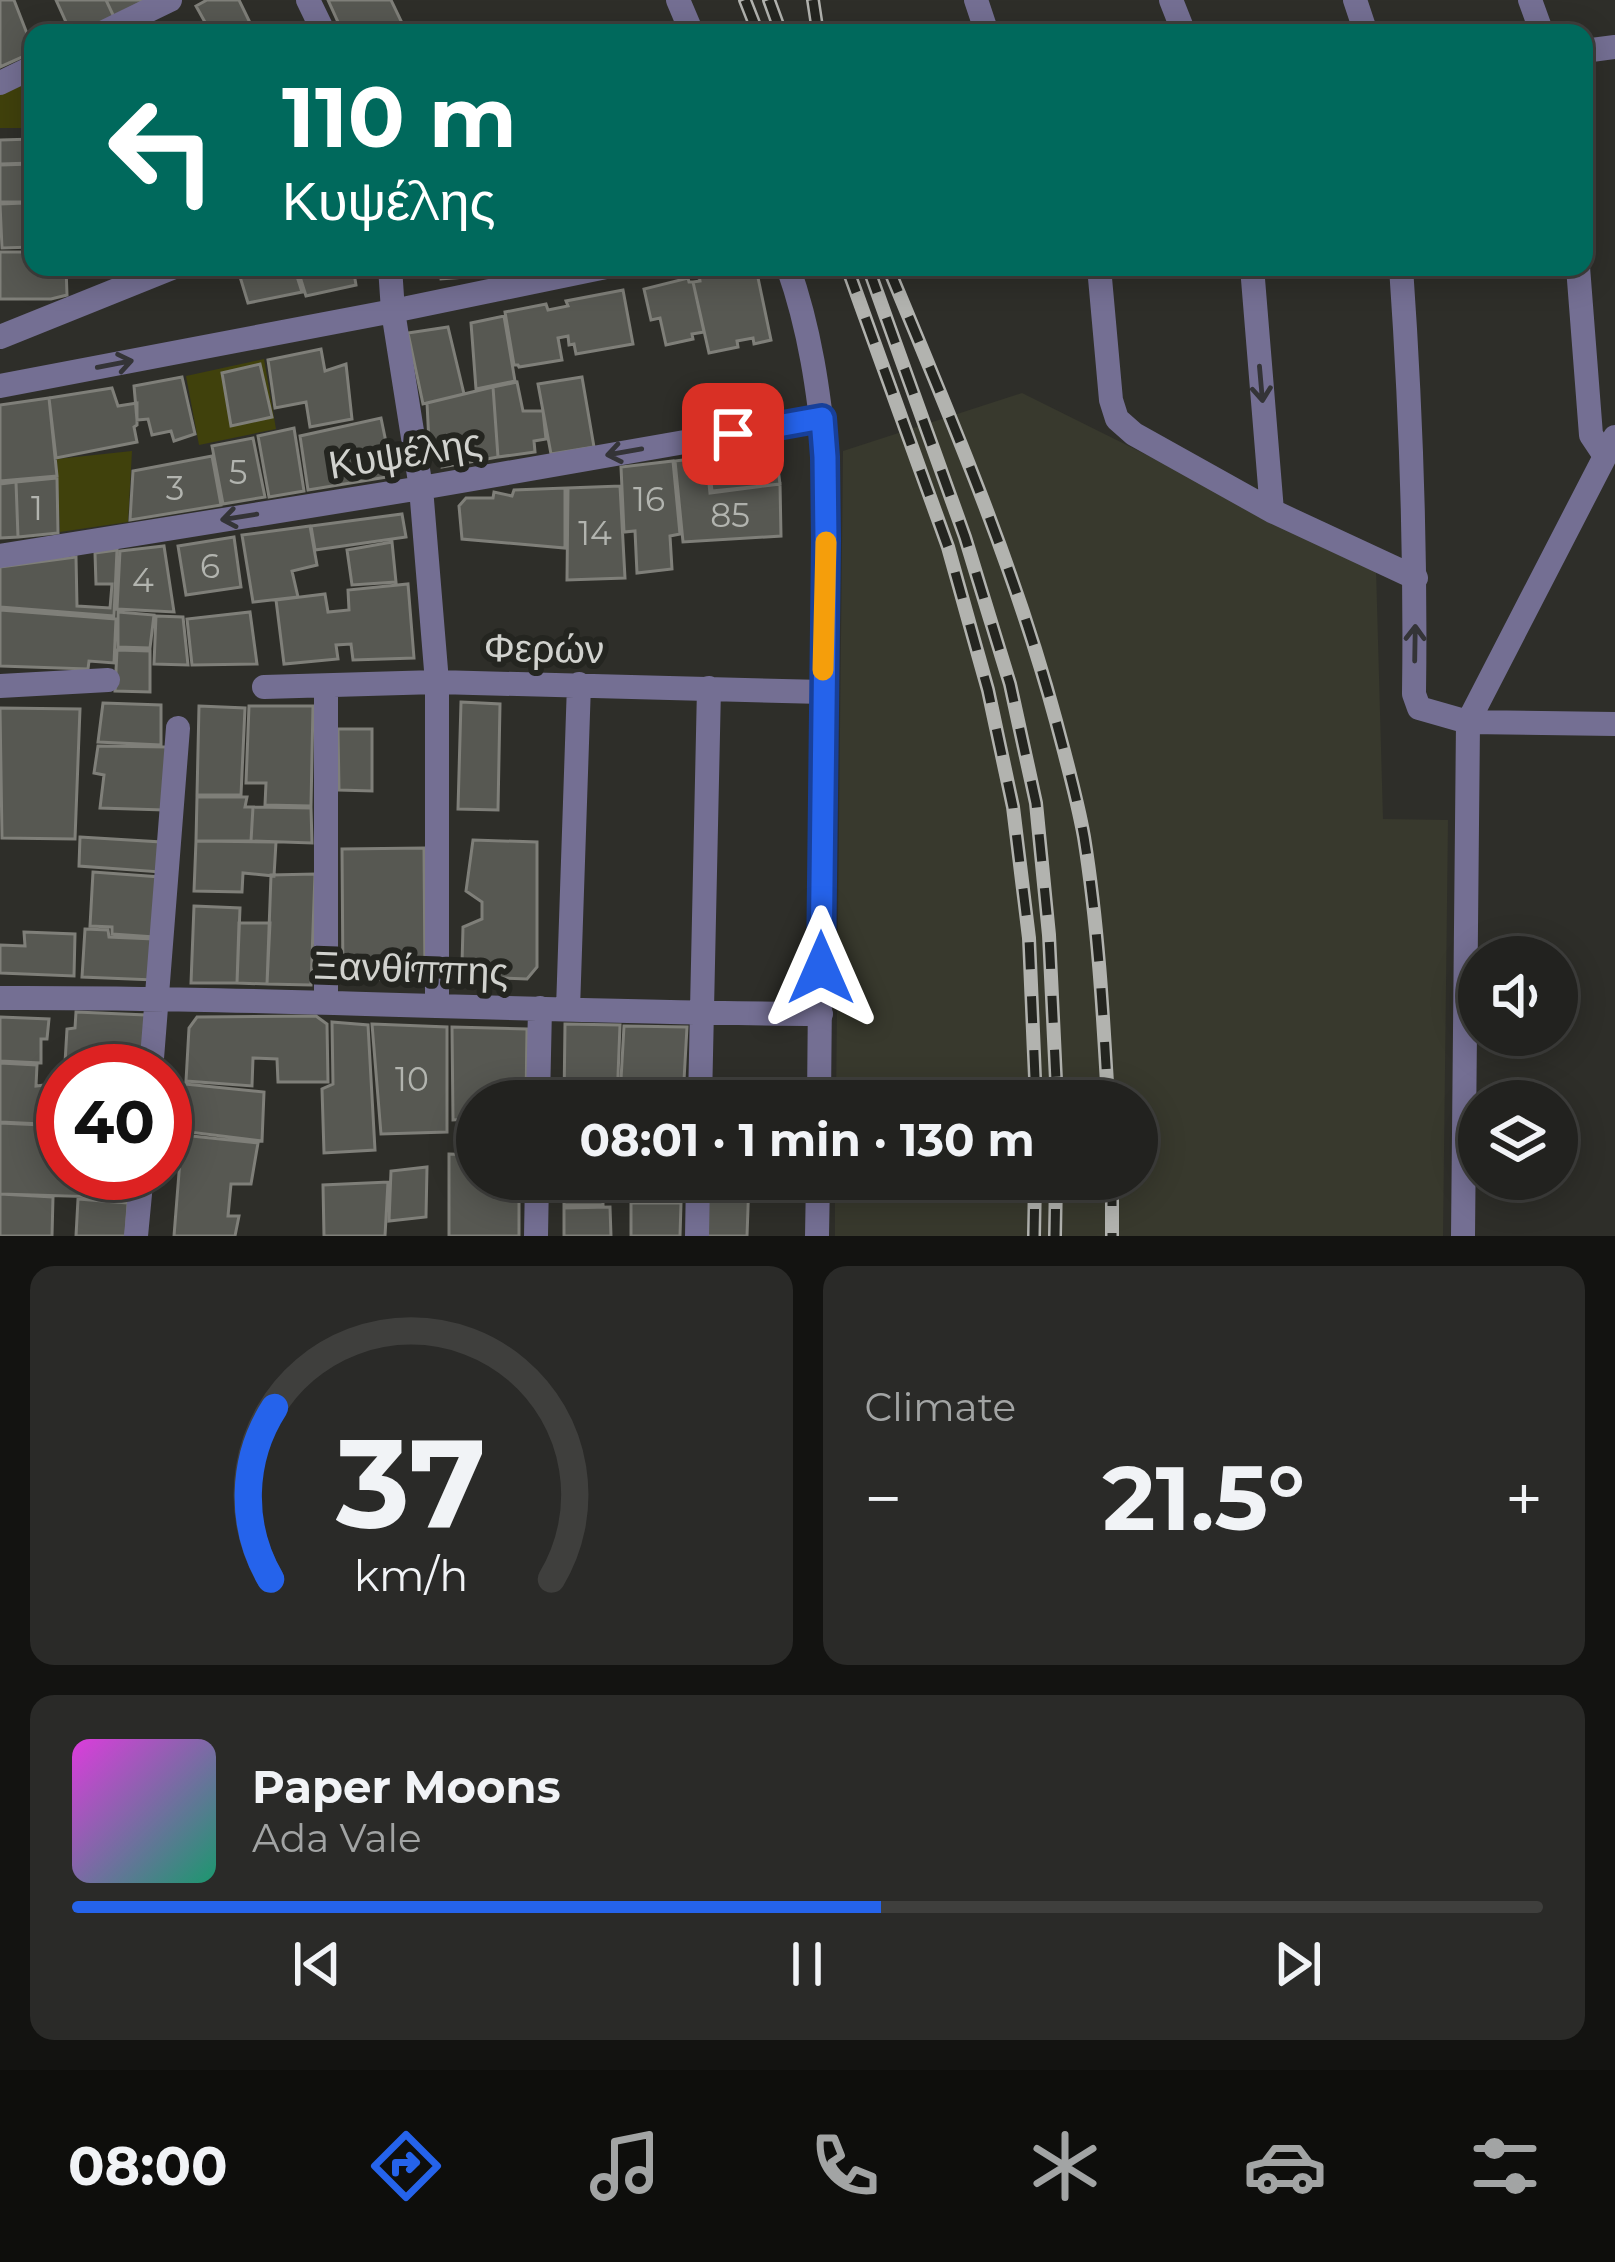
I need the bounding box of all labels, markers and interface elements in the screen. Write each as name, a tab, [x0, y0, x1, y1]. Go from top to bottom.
text: 110 m	[282, 66, 517, 168]
icon: left	[84, 72, 240, 228]
text: Κυψέλης	[282, 168, 495, 234]
one-way arrow	[95, 352, 134, 374]
one-way arrow	[1250, 364, 1273, 403]
pin	[682, 383, 784, 485]
icon: arrive	[700, 401, 766, 467]
street label: Κυψέλης	[325, 417, 485, 489]
one-way arrow	[605, 442, 644, 465]
house number: 5	[229, 452, 247, 492]
house number: 3	[166, 468, 184, 508]
house number: 16	[633, 479, 665, 519]
house number: 1	[31, 488, 43, 528]
house number: 85	[710, 495, 750, 535]
one-way arrow	[220, 507, 259, 530]
house number: 14	[578, 513, 612, 553]
house number: 6	[200, 546, 220, 586]
house number: 4	[132, 560, 154, 600]
street label: Φερών	[483, 623, 605, 673]
one-way arrow	[1403, 624, 1426, 663]
position arrow	[758, 905, 884, 1031]
map controls	[1458, 936, 1578, 1200]
button: sound	[1458, 936, 1578, 1056]
street label: Ξανθίππης	[313, 941, 509, 995]
speed limit sign: 40	[36, 1044, 192, 1200]
house number: 10	[395, 1059, 429, 1099]
button: layers	[1458, 1080, 1578, 1200]
text: 08:01 · 1 min · 130 m	[579, 1112, 1035, 1167]
text: Climate	[865, 1383, 1016, 1431]
text: 37	[335, 1407, 486, 1559]
text: 21.5°	[1102, 1443, 1305, 1553]
text: −	[865, 1458, 902, 1539]
text: +	[1505, 1458, 1543, 1539]
text: km/h	[354, 1548, 468, 1601]
text: Paper Moons	[252, 1759, 561, 1814]
text: Ada Vale	[252, 1814, 422, 1862]
icon: previous	[284, 1931, 350, 1997]
icon: pause	[774, 1931, 840, 1997]
icon: next	[1265, 1931, 1331, 1997]
icon: directions	[364, 2124, 448, 2208]
icon: music	[583, 2124, 667, 2208]
icon: phone	[803, 2124, 887, 2208]
icon: climate	[1023, 2124, 1107, 2208]
icon: car	[1243, 2124, 1327, 2208]
icon: filters	[1463, 2124, 1547, 2208]
text: 08:00	[68, 2133, 228, 2199]

